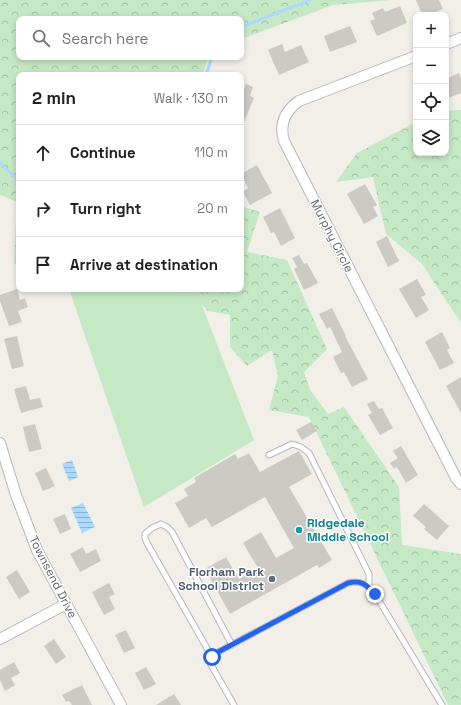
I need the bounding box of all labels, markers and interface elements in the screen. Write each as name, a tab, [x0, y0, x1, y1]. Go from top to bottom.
map controls	[413, 12, 449, 156]
button: +	[413, 12, 449, 48]
search box	[16, 16, 244, 60]
icon: search	[30, 27, 52, 49]
text: Search here	[62, 29, 148, 48]
button: −	[413, 48, 449, 84]
button: locate	[413, 84, 449, 120]
text: 2 min	[32, 87, 76, 109]
text: Walk · 130 m	[154, 90, 228, 107]
button: layers	[413, 120, 449, 156]
icon: ahead	[32, 142, 54, 164]
text: Continue	[70, 143, 136, 162]
text: 110 m	[194, 144, 228, 161]
street label: Murphy Circle	[307, 197, 357, 275]
icon: right	[32, 198, 54, 220]
text: Turn right	[70, 199, 141, 218]
text: 20 m	[197, 200, 228, 217]
icon: arrive	[32, 254, 54, 276]
text: Arrive at destination	[70, 255, 218, 274]
place label: Ridgedale Middle School	[307, 515, 389, 545]
marker: Ridgedale Middle School	[294, 525, 304, 535]
street label: Townsend Drive	[25, 533, 81, 621]
place label: Florham Park School District	[178, 564, 264, 594]
marker: Florham Park School District	[267, 574, 277, 584]
route end	[366, 585, 384, 603]
route start	[203, 648, 221, 666]

